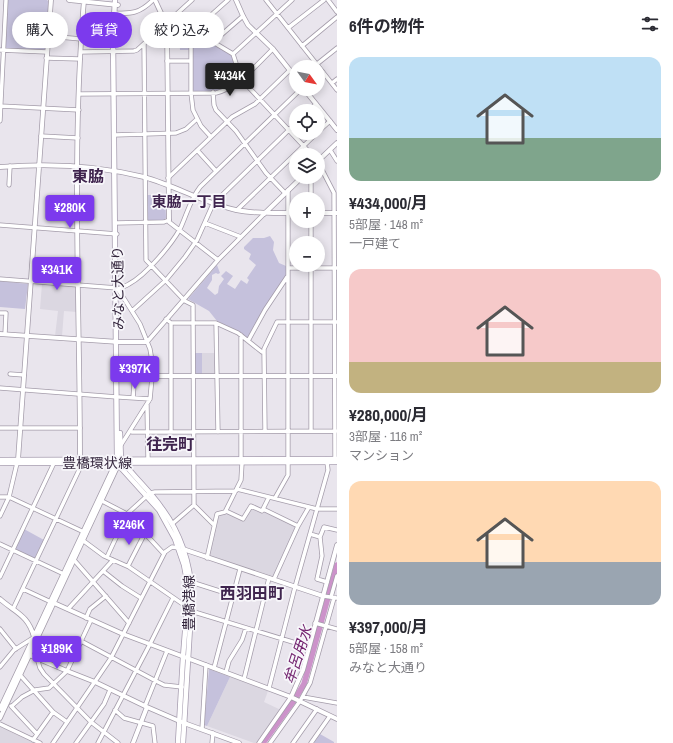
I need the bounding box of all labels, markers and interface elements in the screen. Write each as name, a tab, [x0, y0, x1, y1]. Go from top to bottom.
chip: 購入	[12, 12, 68, 48]
chip: 賃貸	[76, 12, 132, 48]
chip: 絞り込み	[140, 12, 224, 48]
icon: filters	[639, 13, 661, 35]
text: 6件の物件	[349, 14, 425, 37]
north arrow	[289, 60, 325, 96]
map controls	[289, 60, 325, 272]
pin: ¥434K	[202, 63, 258, 97]
text: ¥434K	[214, 67, 246, 84]
icon: home	[469, 83, 541, 155]
button: locate	[289, 104, 325, 140]
button: layers	[289, 148, 325, 184]
district label: 東脇	[72, 165, 104, 187]
district label: 東脇一丁目	[151, 191, 227, 212]
text: ¥434,000/月	[349, 191, 428, 214]
button: +	[289, 192, 325, 228]
pin: ¥280K	[42, 195, 98, 229]
text: ¥280K	[54, 199, 86, 216]
text: 5部屋 · 148 m²	[349, 216, 423, 233]
text: 一戸建て	[349, 235, 401, 252]
button: −	[289, 236, 325, 272]
street label: みなと大通り	[108, 246, 128, 330]
pin: ¥341K	[29, 257, 85, 291]
text: ¥341K	[41, 261, 73, 278]
icon: home	[469, 295, 541, 367]
pin: ¥397K	[107, 356, 163, 390]
text: ¥397K	[119, 360, 151, 377]
text: ¥280,000/月	[349, 403, 428, 426]
text: 3部屋 · 116 m²	[349, 428, 422, 445]
district label: 往完町	[146, 433, 194, 455]
text: マンション	[349, 447, 414, 464]
street label: 豊橋環状線	[62, 454, 132, 472]
icon: home	[469, 507, 541, 579]
pin: ¥246K	[101, 512, 157, 546]
text: ¥246K	[113, 516, 145, 533]
street label: 豊橋港線	[180, 575, 198, 631]
district label: 西羽田町	[220, 582, 284, 604]
text: ¥397,000/月	[349, 615, 428, 638]
water label: 牟呂用水	[278, 621, 317, 687]
pin: ¥189K	[29, 636, 85, 670]
text: ¥189K	[41, 640, 73, 657]
text: 5部屋 · 158 m²	[349, 640, 423, 657]
text: みなと大通り	[349, 659, 427, 676]

